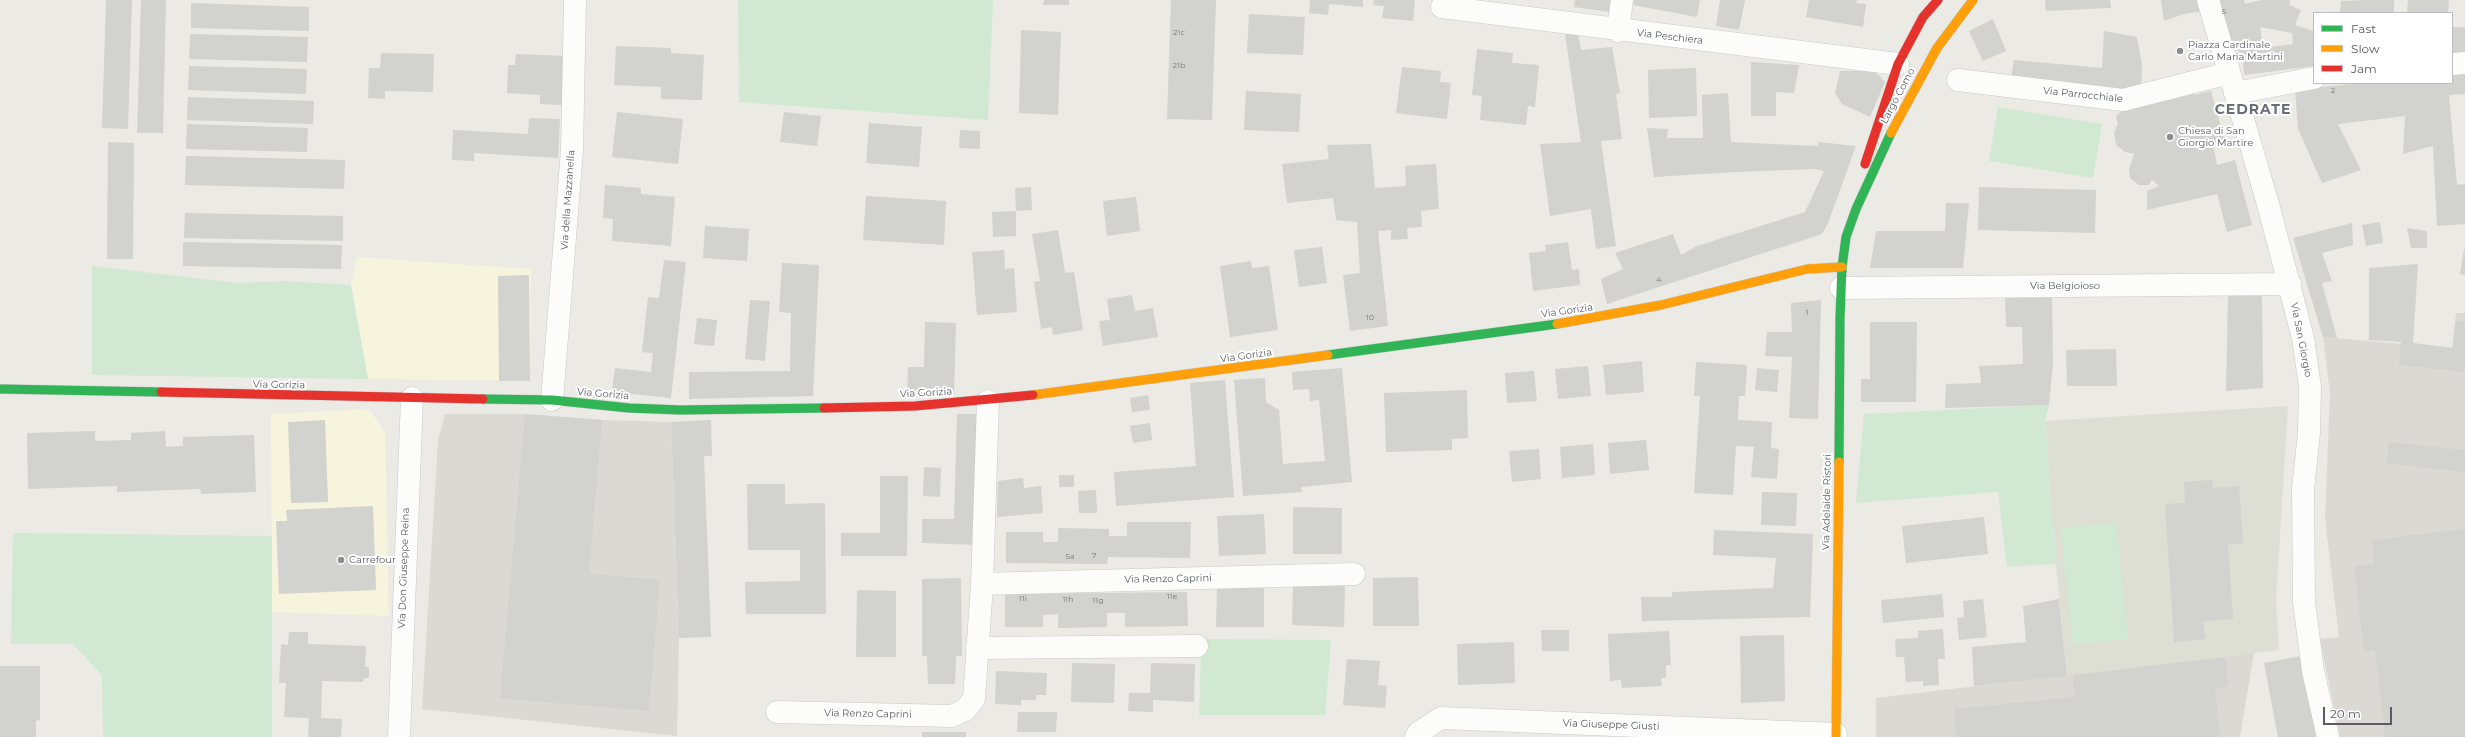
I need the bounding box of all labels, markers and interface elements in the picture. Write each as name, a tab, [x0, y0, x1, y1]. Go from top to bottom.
house number: 5	[2222, 7, 2226, 17]
legend	[2313, 12, 2453, 84]
text: Fast	[2351, 21, 2376, 36]
street label: Via Peschiera	[1636, 27, 1704, 47]
house number: 21c	[1173, 28, 1185, 38]
place label: Piazza Cardinale Carlo Maria Martini	[2188, 39, 2283, 62]
text: Slow	[2351, 41, 2380, 56]
marker: Piazza Cardinale Carlo Maria Martini	[2175, 46, 2185, 56]
house number: 21b	[1173, 61, 1185, 71]
text: Jam	[2351, 61, 2377, 76]
street label: Largo Como	[1878, 66, 1918, 126]
street label: Via Parrocchiale	[2042, 85, 2124, 105]
house number: 2	[2331, 86, 2335, 96]
district label: CEDRATE	[2215, 102, 2291, 118]
place label: Chiesa di San Giorgio Martire	[2178, 125, 2253, 148]
marker: Chiesa di San Giorgio Martire	[2165, 132, 2175, 142]
street label: Via della Mazzanella	[559, 150, 577, 250]
house number: 4	[1656, 275, 1662, 285]
street label: Via Belgioioso	[2030, 280, 2100, 292]
street label: Via Gorizia	[1540, 301, 1594, 321]
street label: Via San Giorgio	[2288, 302, 2314, 378]
house number: 1	[1806, 308, 1808, 318]
house number: 10	[1366, 313, 1374, 323]
street label: Via Gorizia	[1219, 346, 1273, 366]
street label: Via Gorizia	[253, 379, 305, 391]
street label: Via Gorizia	[576, 386, 630, 402]
street label: Via Gorizia	[900, 386, 952, 400]
street label: Via Adelaide Ristori	[1820, 454, 1834, 550]
street label: Via Don Giuseppe Reina	[396, 507, 412, 629]
house number: 7	[1092, 551, 1096, 561]
house number: 5a	[1065, 552, 1075, 562]
place label: Carrefour	[349, 554, 396, 566]
marker: Carrefour	[336, 555, 346, 565]
street label: Via Renzo Caprini	[1124, 572, 1212, 586]
house number: 11e	[1167, 592, 1177, 602]
house number: 11i	[1019, 594, 1027, 604]
house number: 11h	[1062, 595, 1074, 605]
house number: 11g	[1092, 596, 1104, 606]
scale bar	[2325, 699, 2394, 725]
text: 20 m	[2330, 706, 2361, 721]
street label: Via Renzo Caprini	[824, 707, 912, 721]
street label: Via Giuseppe Giusti	[1562, 717, 1660, 733]

